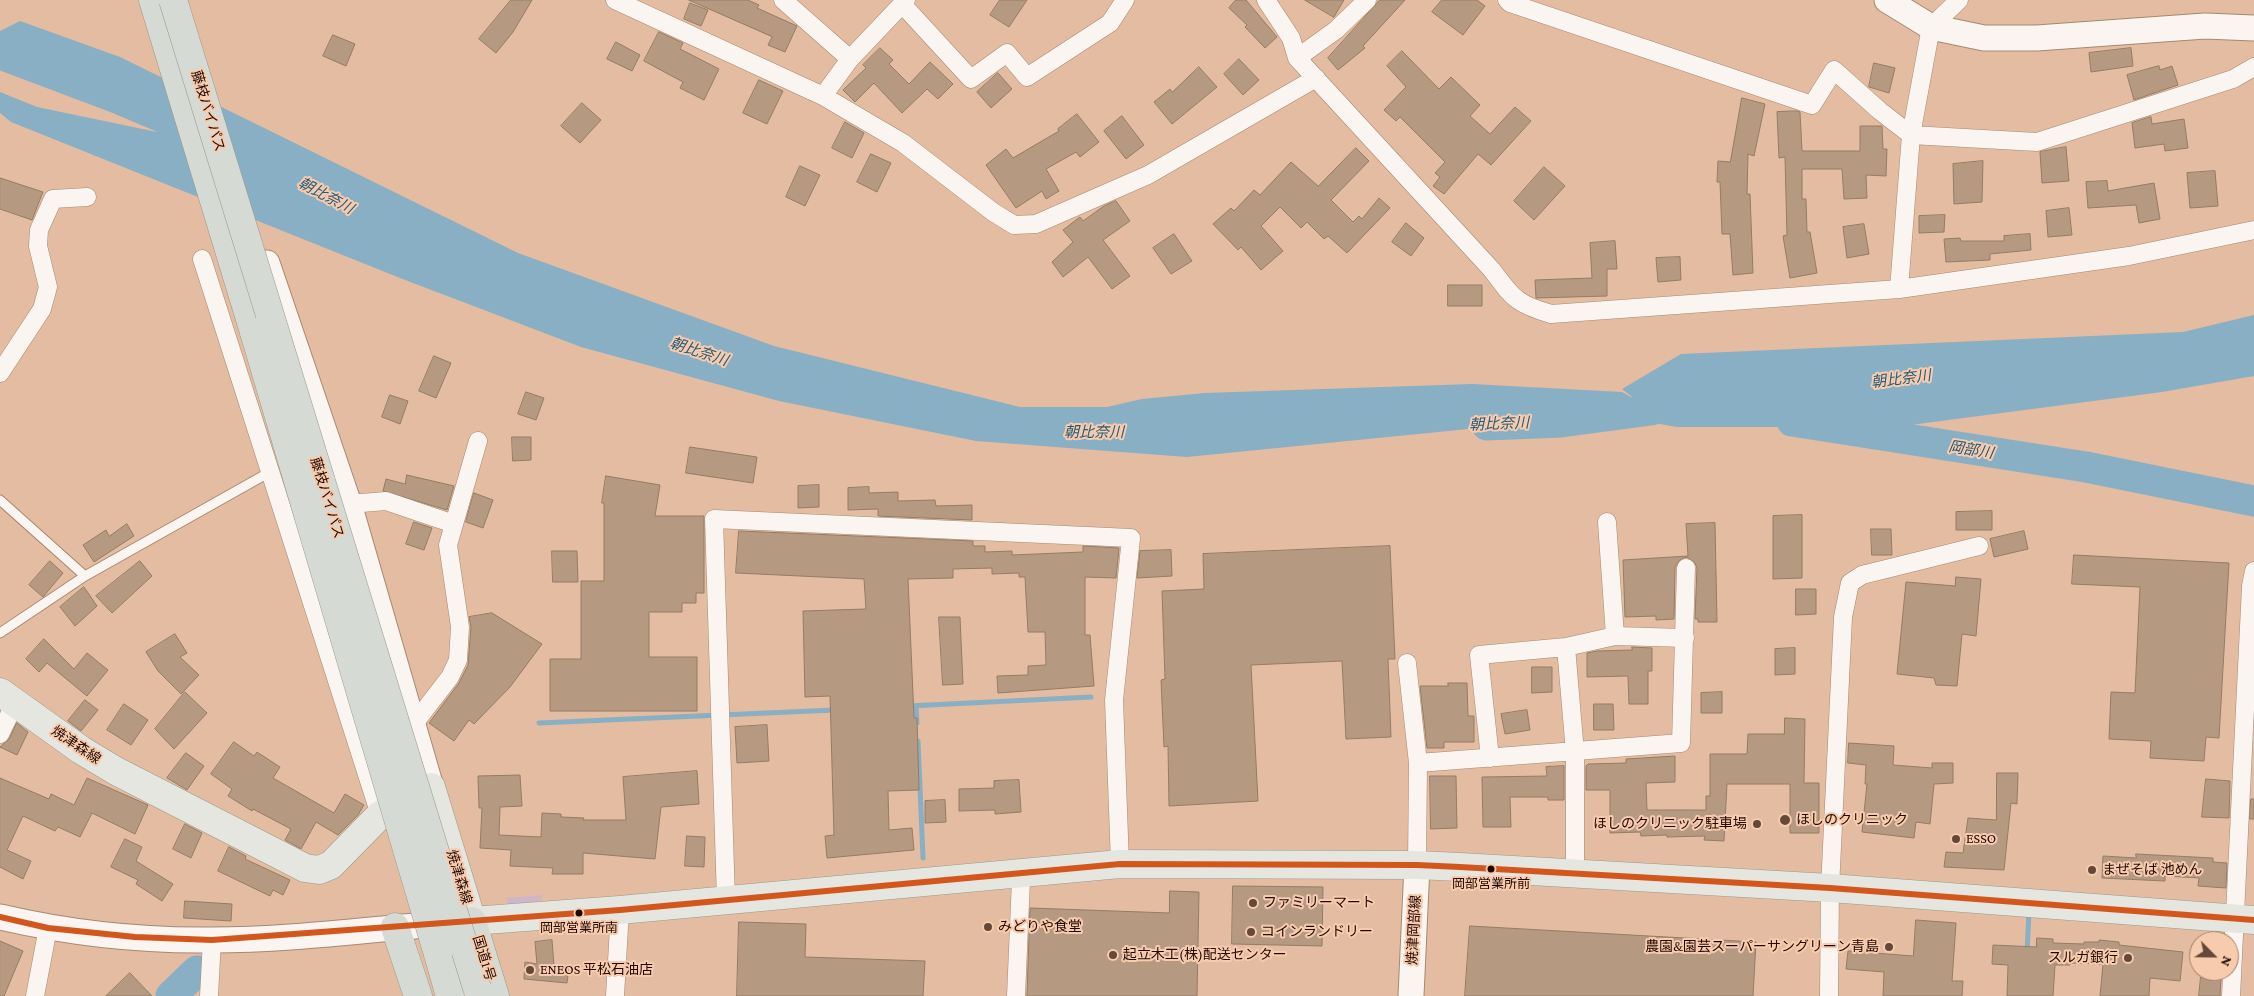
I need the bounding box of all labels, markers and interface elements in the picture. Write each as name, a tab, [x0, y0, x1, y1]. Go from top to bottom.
street label: 藤枝バイパス	[188, 68, 228, 154]
water label: 朝比奈川	[295, 174, 357, 218]
water label: 朝比奈川	[668, 334, 730, 370]
water label: 朝比奈川	[1870, 366, 1932, 392]
water label: 朝比奈川	[1469, 414, 1529, 434]
water label: 朝比奈川	[1064, 423, 1124, 441]
water label: 岡部川	[1947, 438, 1995, 462]
street label: 藤枝バイパス	[307, 455, 347, 541]
street label: 焼津森線	[48, 722, 104, 768]
place label: ほしのクリニック	[1796, 812, 1908, 828]
marker: ほしのクリニック	[1778, 813, 1792, 827]
place label: ほしのクリニック駐車場	[1593, 816, 1747, 832]
marker: ほしのクリニック駐車場	[1751, 818, 1763, 830]
place label: ESSO	[1966, 831, 1996, 847]
marker: ESSO	[1950, 833, 1962, 845]
street label: 焼津森線	[443, 848, 475, 906]
place label: まぜそば 池めん	[2102, 862, 2203, 878]
marker: 岡部営業所前	[1486, 864, 1496, 874]
marker: まぜそば 池めん	[2086, 864, 2098, 876]
place label: 岡部営業所前	[1452, 876, 1530, 892]
place label: ファミリーマート	[1263, 895, 1375, 911]
street label: 焼津岡部線	[1404, 895, 1424, 965]
marker: ファミリーマート	[1247, 897, 1259, 909]
marker: 岡部営業所南	[574, 908, 584, 918]
place label: みどりや食堂	[998, 919, 1082, 935]
place label: 岡部営業所南	[540, 920, 618, 936]
marker: みどりや食堂	[982, 921, 994, 933]
place label: コインランドリー	[1261, 924, 1373, 940]
marker: コインランドリー	[1245, 926, 1257, 938]
north arrow	[2189, 931, 2239, 981]
street label: 国道1号	[469, 933, 499, 983]
place label: 農園&園芸スーパーサングリーン青島	[1645, 939, 1879, 955]
marker: 農園&園芸スーパーサングリーン青島	[1883, 941, 1895, 953]
place label: 起立木工(株)配送センター	[1123, 947, 1287, 963]
marker: 起立木工(株)配送センター	[1107, 949, 1119, 961]
place label: スルガ銀行	[2048, 950, 2118, 966]
marker: スルガ銀行	[2122, 952, 2134, 964]
text: N	[2218, 954, 2236, 969]
place label: ENEOS 平松石油店	[540, 962, 653, 978]
marker: ENEOS 平松石油店	[524, 964, 536, 976]

